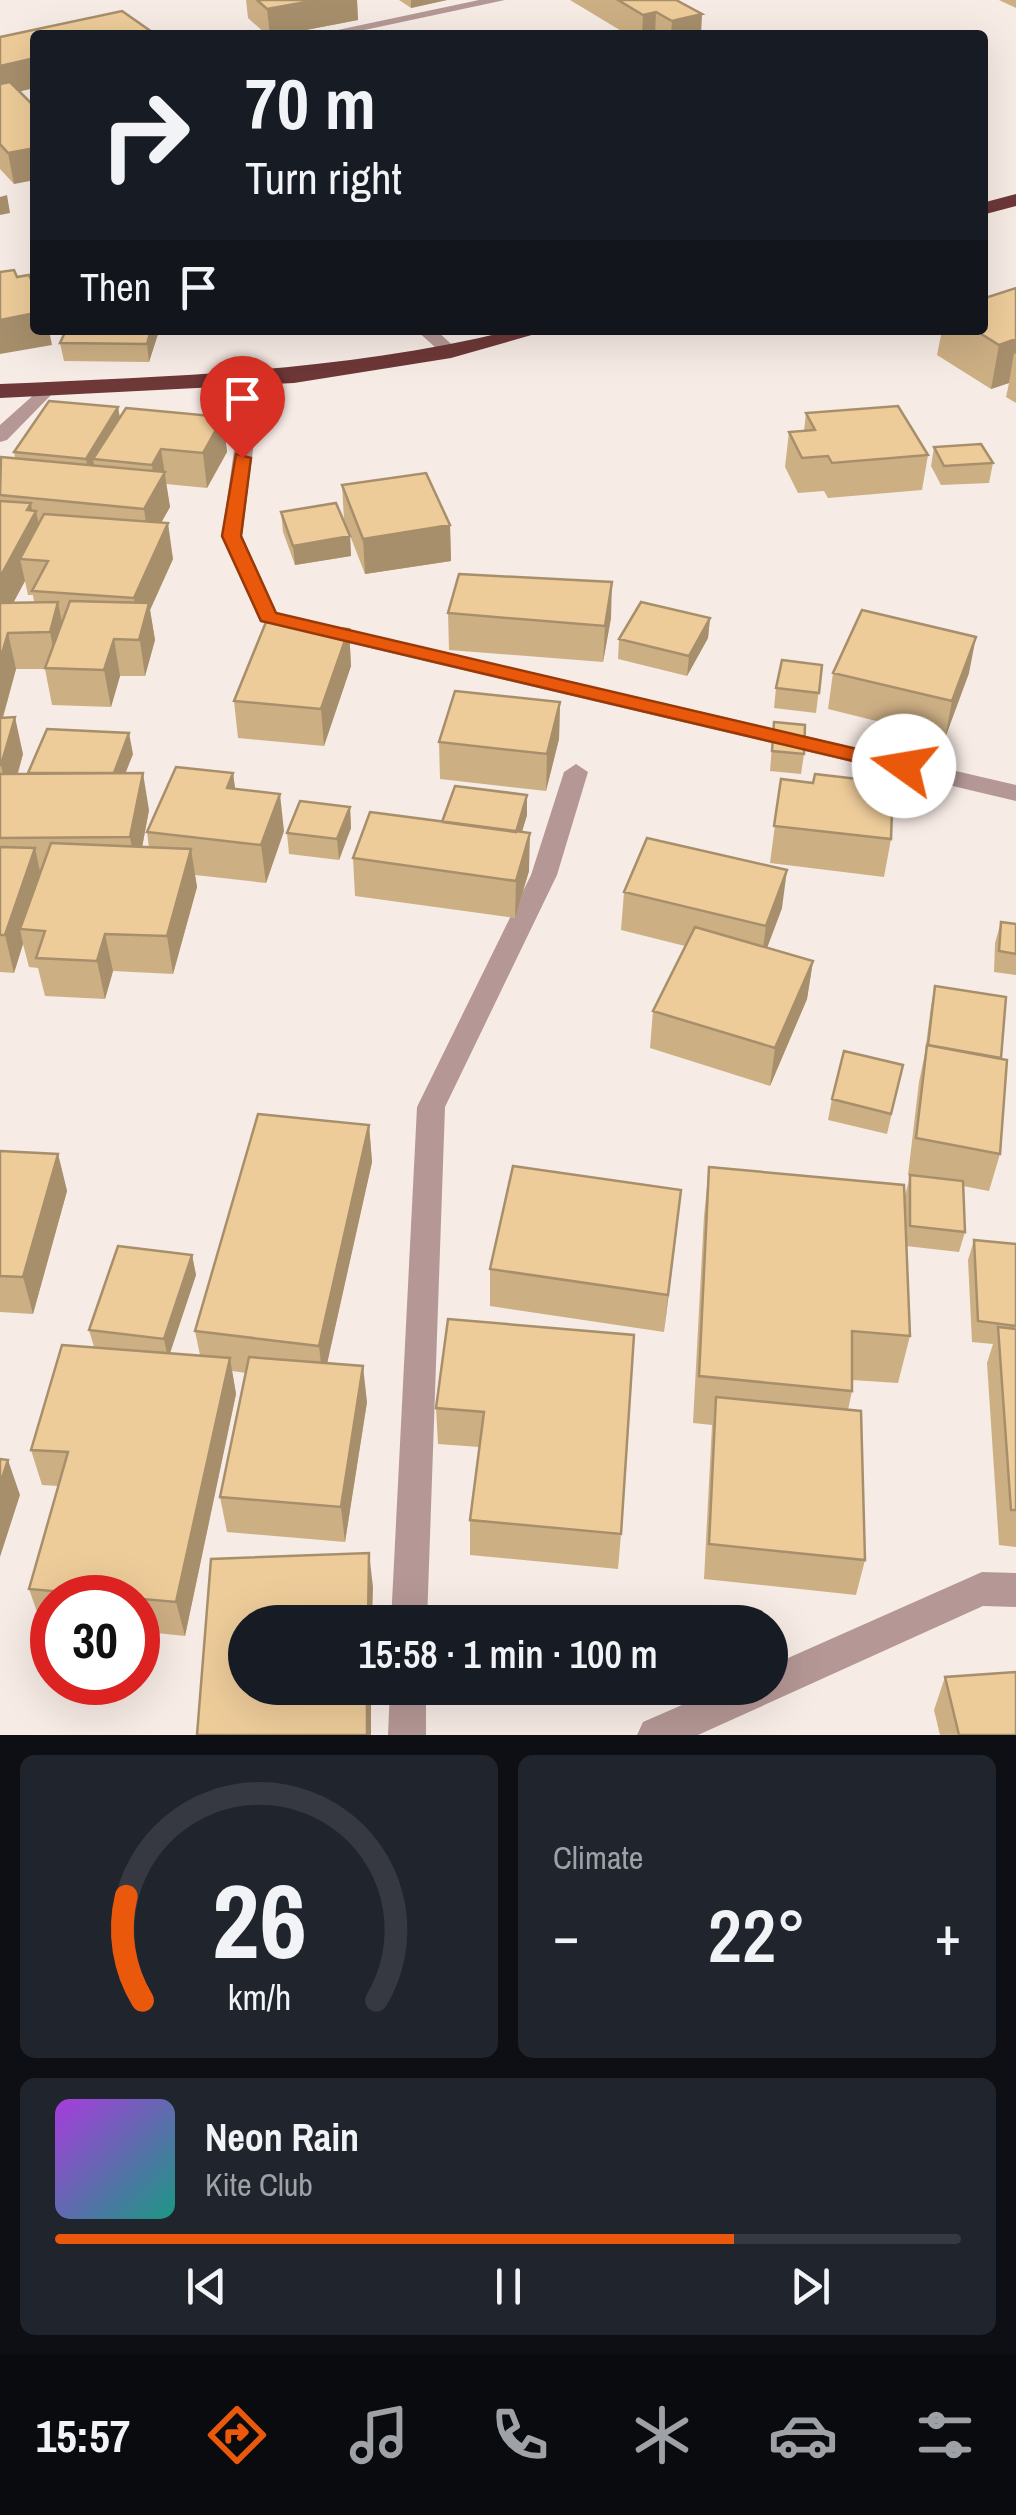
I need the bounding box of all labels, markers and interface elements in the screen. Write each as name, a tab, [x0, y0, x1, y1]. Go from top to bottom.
text: 70 m	[245, 57, 376, 151]
icon: right	[80, 70, 210, 200]
text: Turn right	[245, 147, 402, 208]
icon: arrive	[171, 260, 226, 315]
text: Then	[80, 262, 151, 313]
pin	[200, 356, 285, 459]
icon: arrive	[215, 371, 270, 426]
position arrow	[852, 714, 956, 818]
speed limit sign: 30	[30, 1575, 160, 1705]
text: 15:58 · 1 min · 100 m	[358, 1629, 658, 1680]
text: Climate	[553, 1836, 643, 1879]
text: 26	[212, 1850, 306, 1990]
text: 22°	[708, 1884, 806, 1985]
text: −	[553, 1898, 579, 1972]
text: +	[935, 1898, 961, 1972]
text: km/h	[227, 1973, 291, 2021]
text: Neon Rain	[205, 2112, 359, 2163]
text: Kite Club	[205, 2163, 313, 2206]
icon: previous	[179, 2259, 234, 2314]
icon: pause	[481, 2259, 536, 2314]
icon: next	[783, 2259, 838, 2314]
icon: directions	[202, 2400, 272, 2470]
icon: music	[344, 2400, 414, 2470]
icon: phone	[485, 2400, 555, 2470]
icon: climate	[627, 2400, 697, 2470]
icon: car	[768, 2400, 838, 2470]
icon: filters	[910, 2400, 980, 2470]
text: 15:57	[36, 2405, 130, 2466]

